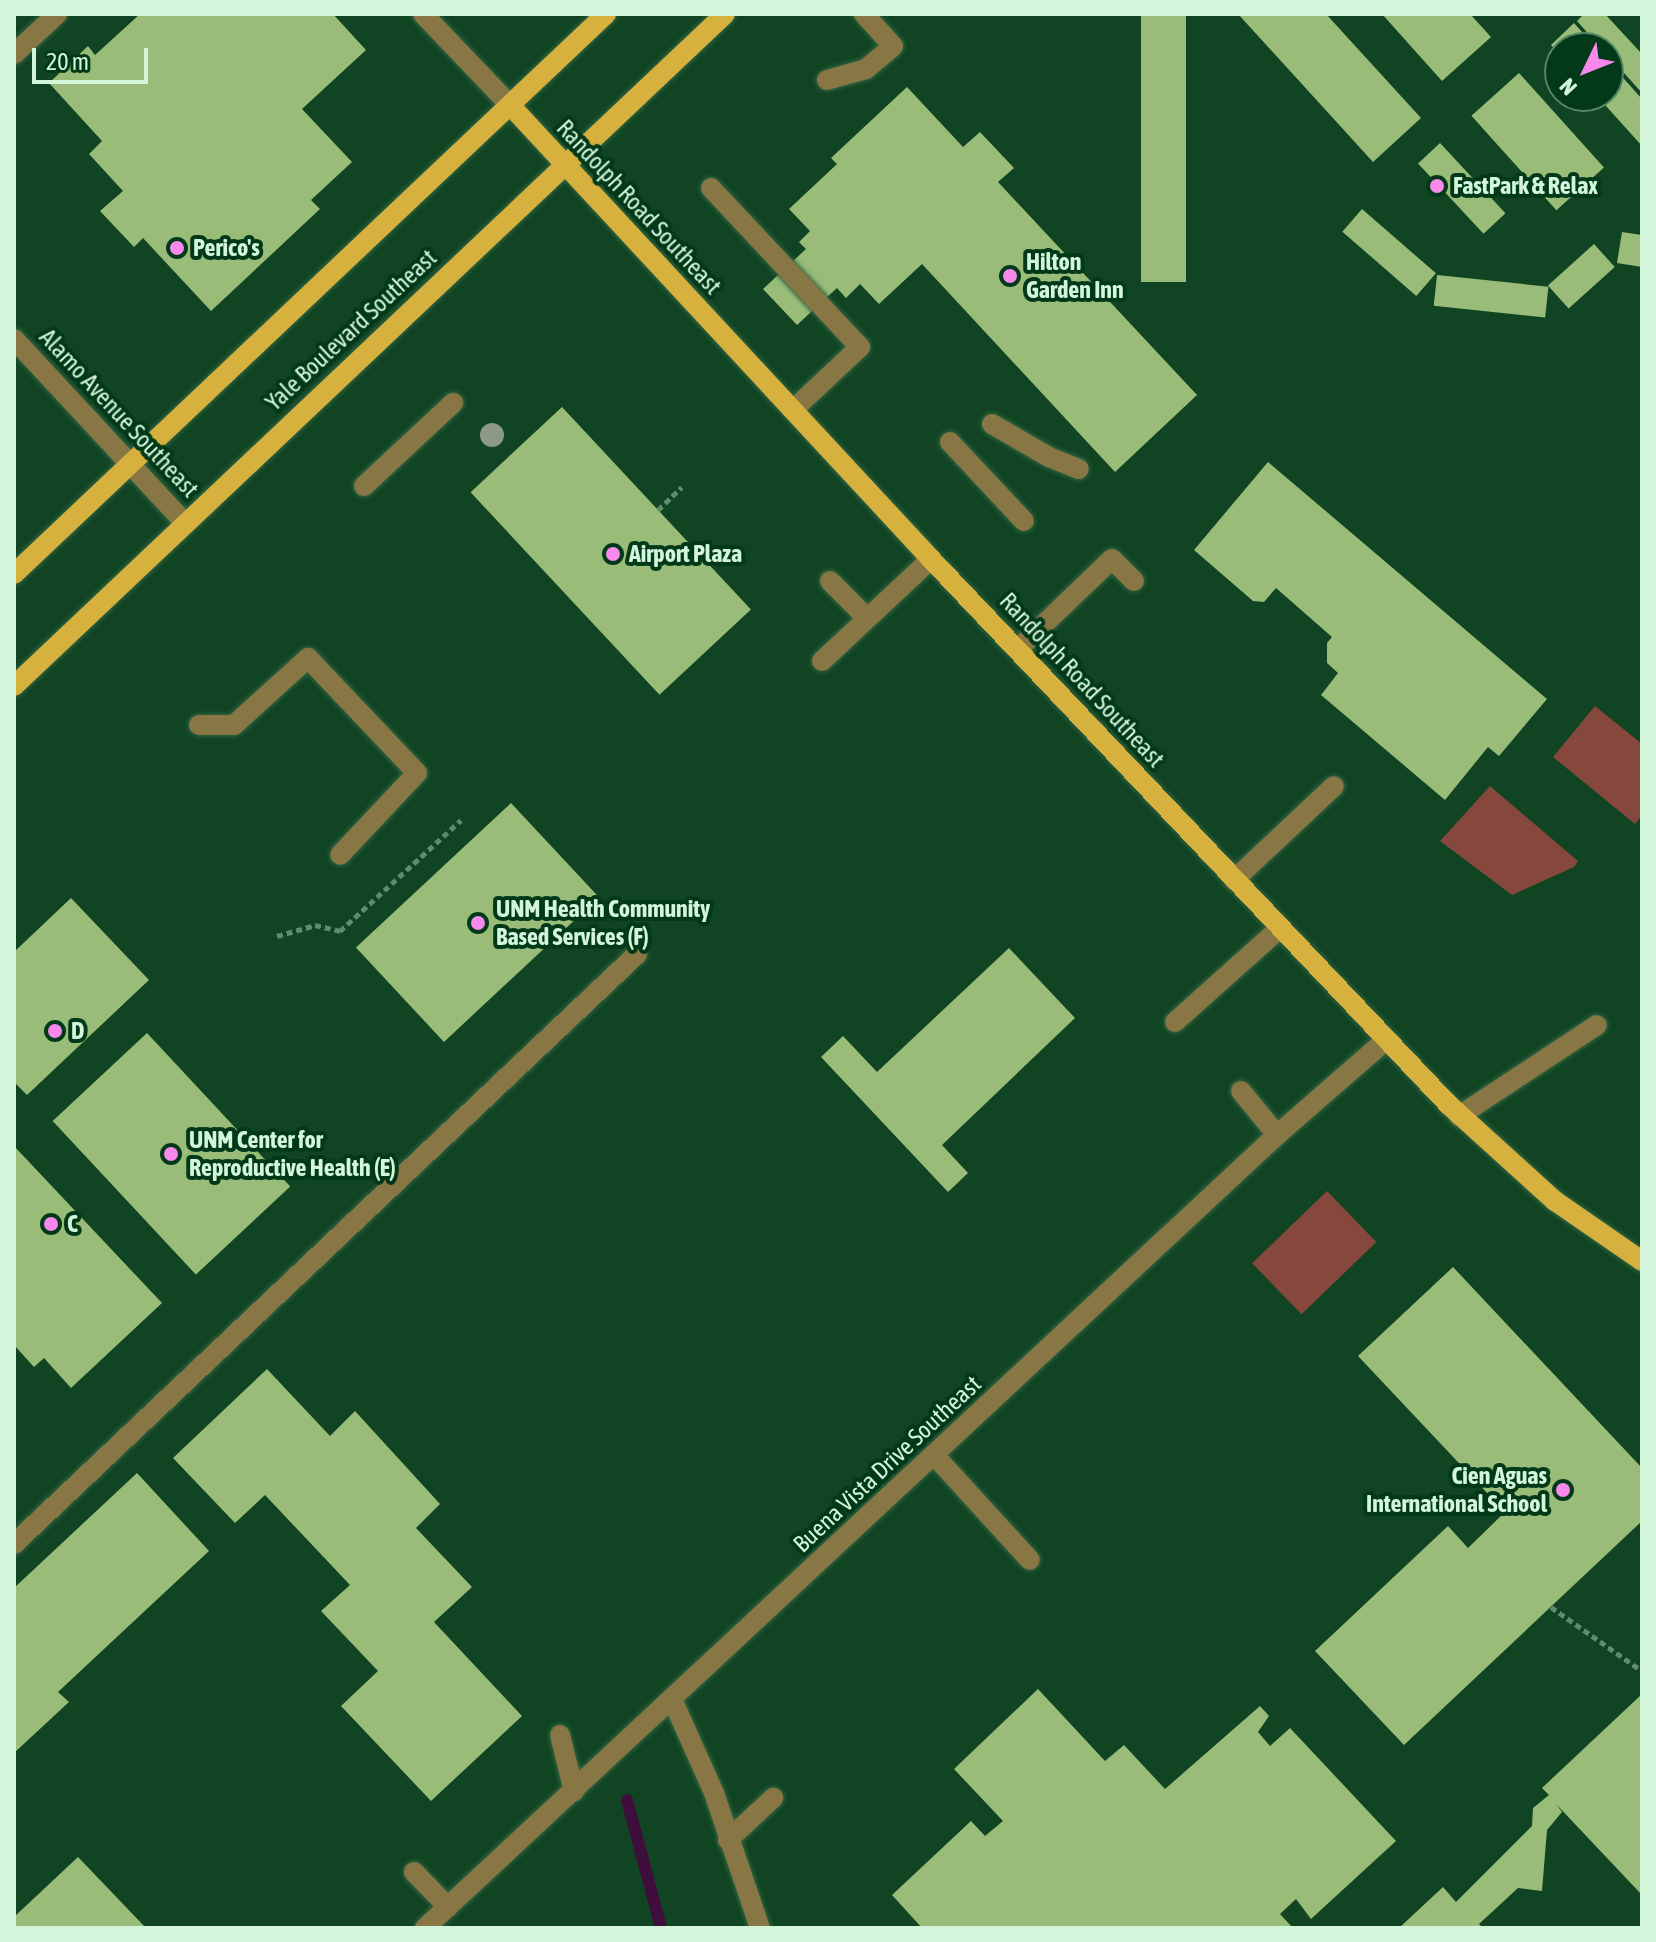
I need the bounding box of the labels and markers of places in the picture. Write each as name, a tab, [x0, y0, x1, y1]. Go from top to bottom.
place label: FastPark & Relax	[1453, 172, 1598, 200]
marker: FastPark & Relax	[1428, 177, 1446, 195]
place label: Perico's	[193, 234, 260, 262]
marker: Perico's	[168, 239, 186, 257]
place label: Hilton Garden Inn	[1026, 248, 1124, 304]
marker: Hilton Garden Inn	[1001, 267, 1019, 285]
place label: Airport Plaza	[629, 540, 742, 568]
marker: Airport Plaza	[604, 545, 622, 563]
place label: UNM Health Community Based Services (F)	[496, 895, 710, 951]
marker: UNM Health Community Based Services (F)	[467, 912, 489, 934]
place label: D	[71, 1017, 84, 1045]
marker: D	[46, 1022, 64, 1040]
place label: UNM Center for Reproductive Health (E)	[189, 1126, 396, 1182]
marker: UNM Center for Reproductive Health (E)	[160, 1143, 182, 1165]
place label: C	[67, 1210, 78, 1238]
marker: C	[42, 1215, 60, 1233]
place label: Cien Aguas International School	[1366, 1462, 1547, 1518]
marker: Cien Aguas International School	[1554, 1481, 1572, 1499]

